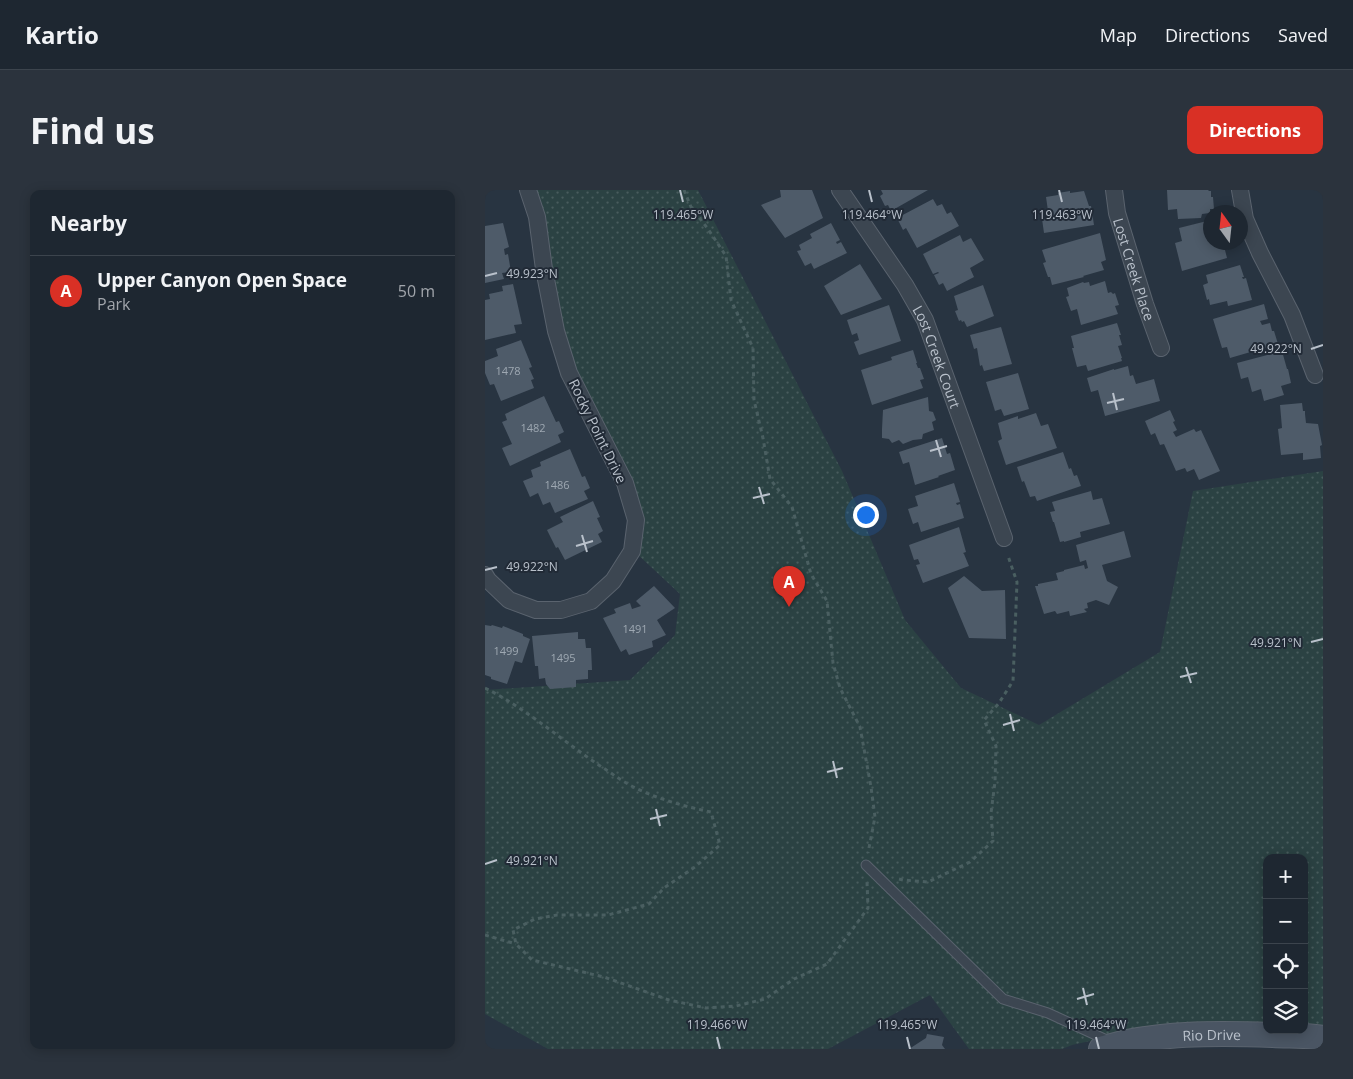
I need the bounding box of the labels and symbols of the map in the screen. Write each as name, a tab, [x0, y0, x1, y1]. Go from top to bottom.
north arrow	[1203, 205, 1248, 250]
text: 119.465°W	[653, 206, 713, 223]
text: 119.464°W	[842, 206, 902, 223]
text: 119.463°W	[1032, 206, 1092, 223]
street label: Lost Creek Place	[1110, 215, 1160, 323]
text: 49.923°N	[506, 265, 558, 282]
street label: Lost Creek Court	[909, 301, 966, 411]
text: 49.922°N	[1250, 340, 1302, 357]
house number: 1478	[495, 363, 521, 378]
street label: Rocky Point Drive	[565, 376, 632, 486]
house number: 1482	[520, 420, 546, 435]
house number: 1486	[544, 477, 570, 492]
your location	[853, 502, 879, 528]
text: 49.922°N	[506, 558, 558, 575]
pin: A	[773, 566, 805, 607]
house number: 1491	[622, 621, 648, 636]
text: 49.921°N	[1250, 634, 1302, 651]
house number: 1499	[493, 643, 519, 658]
house number: 1495	[550, 650, 576, 665]
text: 49.921°N	[506, 852, 558, 869]
text: 119.466°W	[687, 1016, 747, 1033]
text: 119.465°W	[877, 1016, 937, 1033]
text: 119.464°W	[1066, 1016, 1126, 1033]
street label: Rio Drive	[1182, 1024, 1241, 1045]

